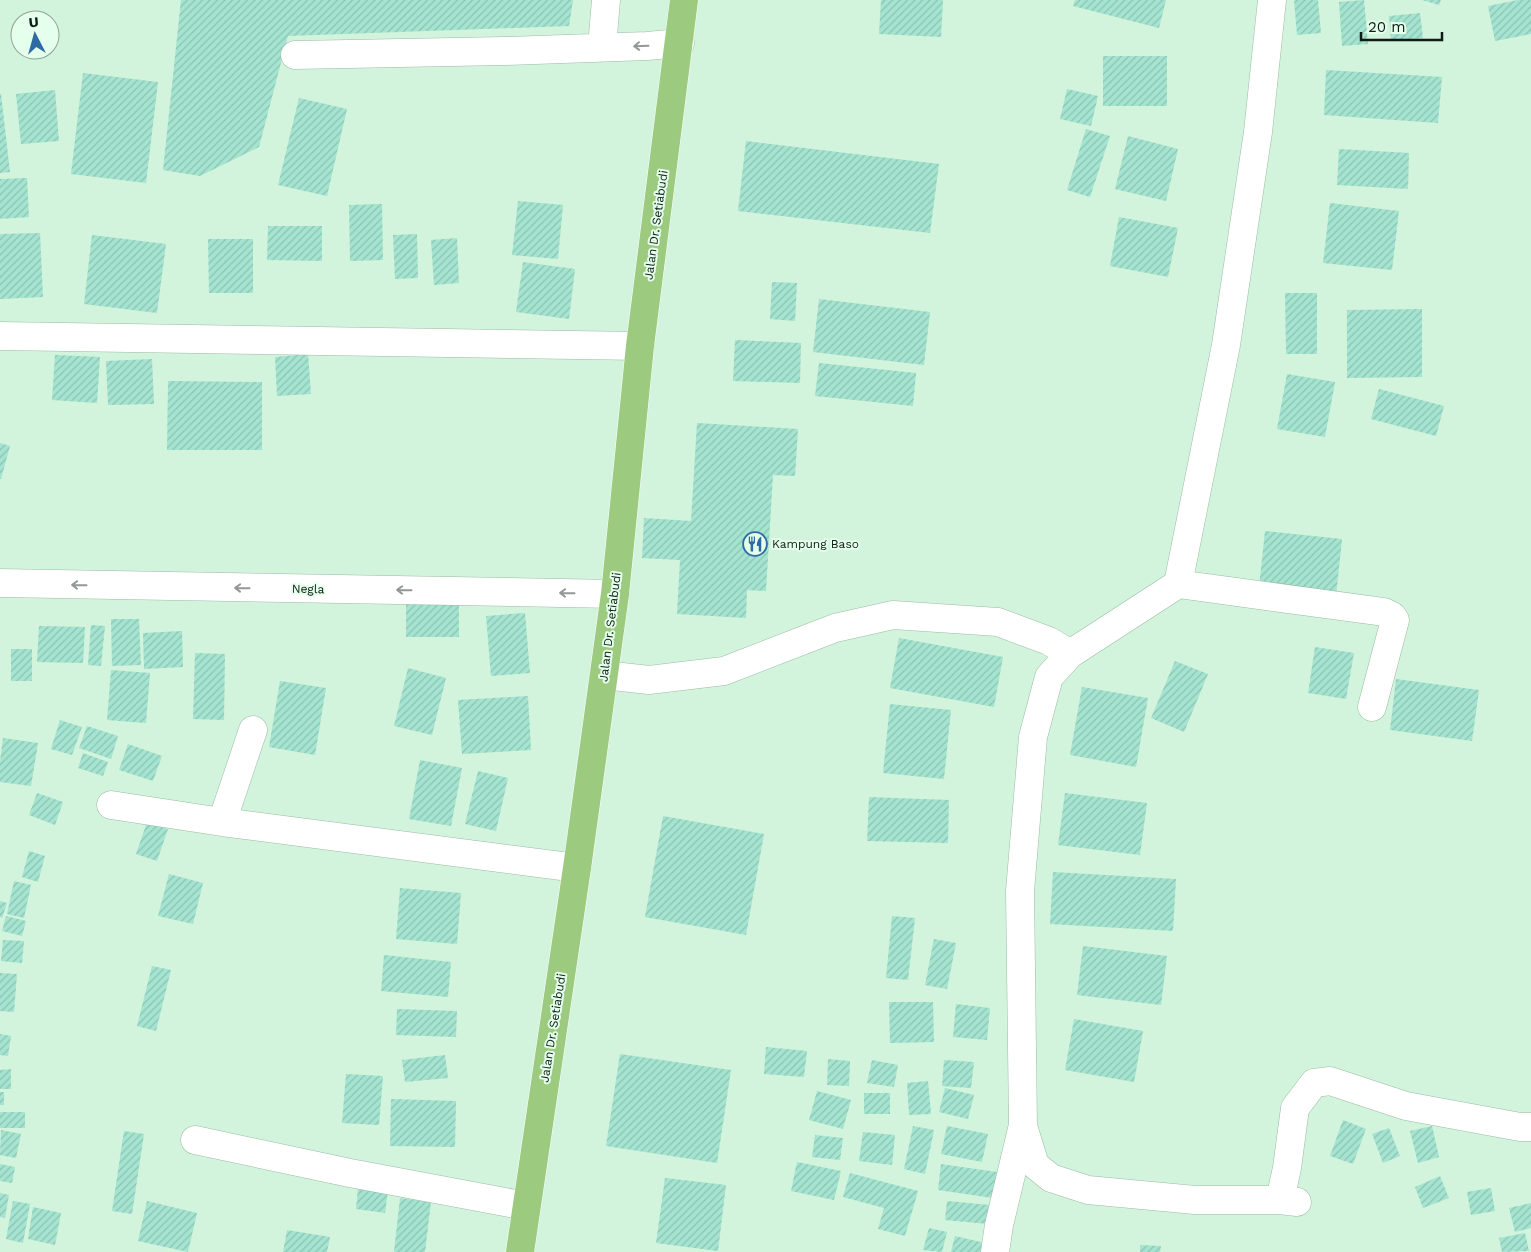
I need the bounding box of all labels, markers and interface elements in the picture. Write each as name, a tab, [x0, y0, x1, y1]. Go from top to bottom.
north arrow	[10, 10, 60, 60]
scale bar	[1361, 10, 1442, 42]
text: U	[28, 14, 39, 31]
text: 20 m	[1368, 18, 1406, 36]
one-way arrow	[633, 41, 650, 51]
street label: Jalan Dr. Setiabudi	[641, 169, 671, 281]
restaurant icon: Kampung Baso	[742, 531, 768, 557]
place label: Kampung Baso	[772, 537, 859, 551]
street label: Jalan Dr. Setiabudi	[596, 571, 624, 683]
one-way arrow	[71, 580, 88, 590]
street label: Negla	[292, 582, 325, 596]
one-way arrow	[234, 583, 250, 592]
one-way arrow	[396, 586, 412, 595]
one-way arrow	[559, 588, 575, 598]
street label: Jalan Dr. Setiabudi	[537, 972, 569, 1084]

